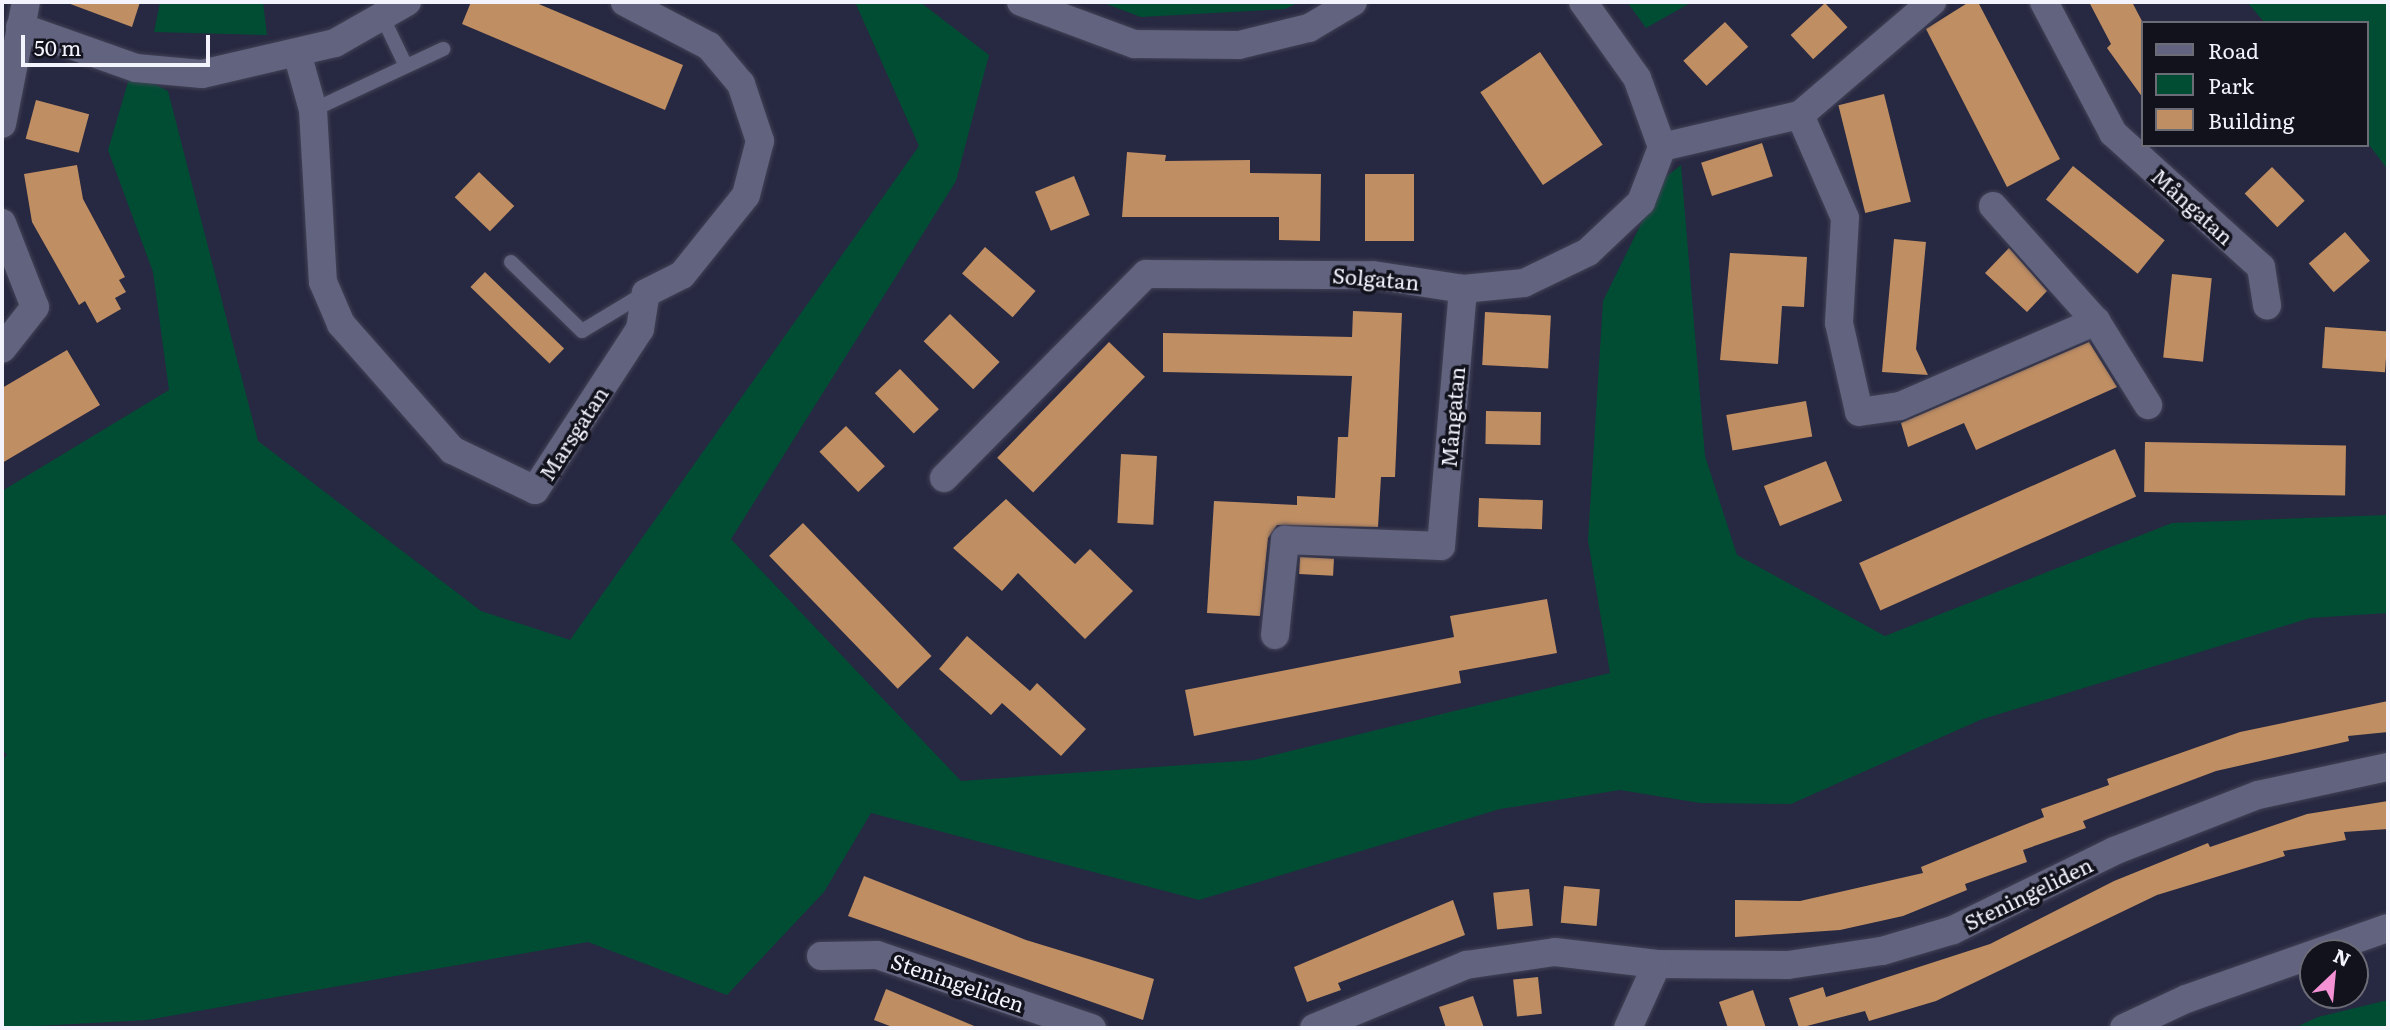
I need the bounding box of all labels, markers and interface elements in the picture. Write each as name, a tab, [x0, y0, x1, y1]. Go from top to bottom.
scale bar	[24, 21, 214, 65]
legend	[2142, 21, 2369, 147]
text: 50 m	[34, 31, 81, 62]
text: Road	[2208, 34, 2259, 65]
text: Park	[2208, 69, 2254, 100]
text: Building	[2208, 104, 2294, 135]
street label: Mångatan	[2147, 163, 2239, 249]
street label: Solgatan	[1332, 262, 1420, 294]
street label: Mångatan	[1435, 366, 1469, 468]
street label: Marsgatan	[533, 381, 613, 485]
street label: Steningeliden	[1960, 851, 2096, 935]
north arrow	[2299, 939, 2369, 1009]
text: N	[2329, 941, 2356, 973]
street label: Steningeliden	[888, 947, 1028, 1017]

